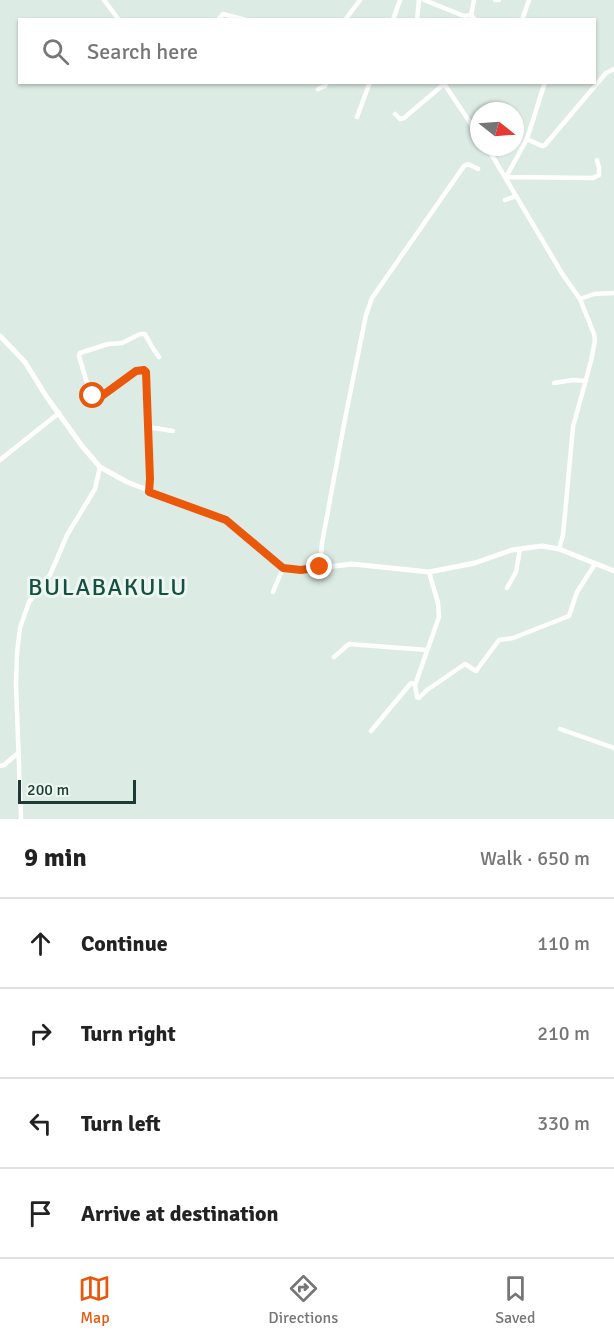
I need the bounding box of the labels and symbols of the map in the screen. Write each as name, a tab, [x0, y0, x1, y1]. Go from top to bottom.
north arrow	[470, 102, 524, 156]
route start	[79, 382, 105, 408]
route end	[306, 553, 332, 579]
district label: BULABAKULU	[28, 572, 188, 602]
scale bar	[18, 777, 136, 804]

